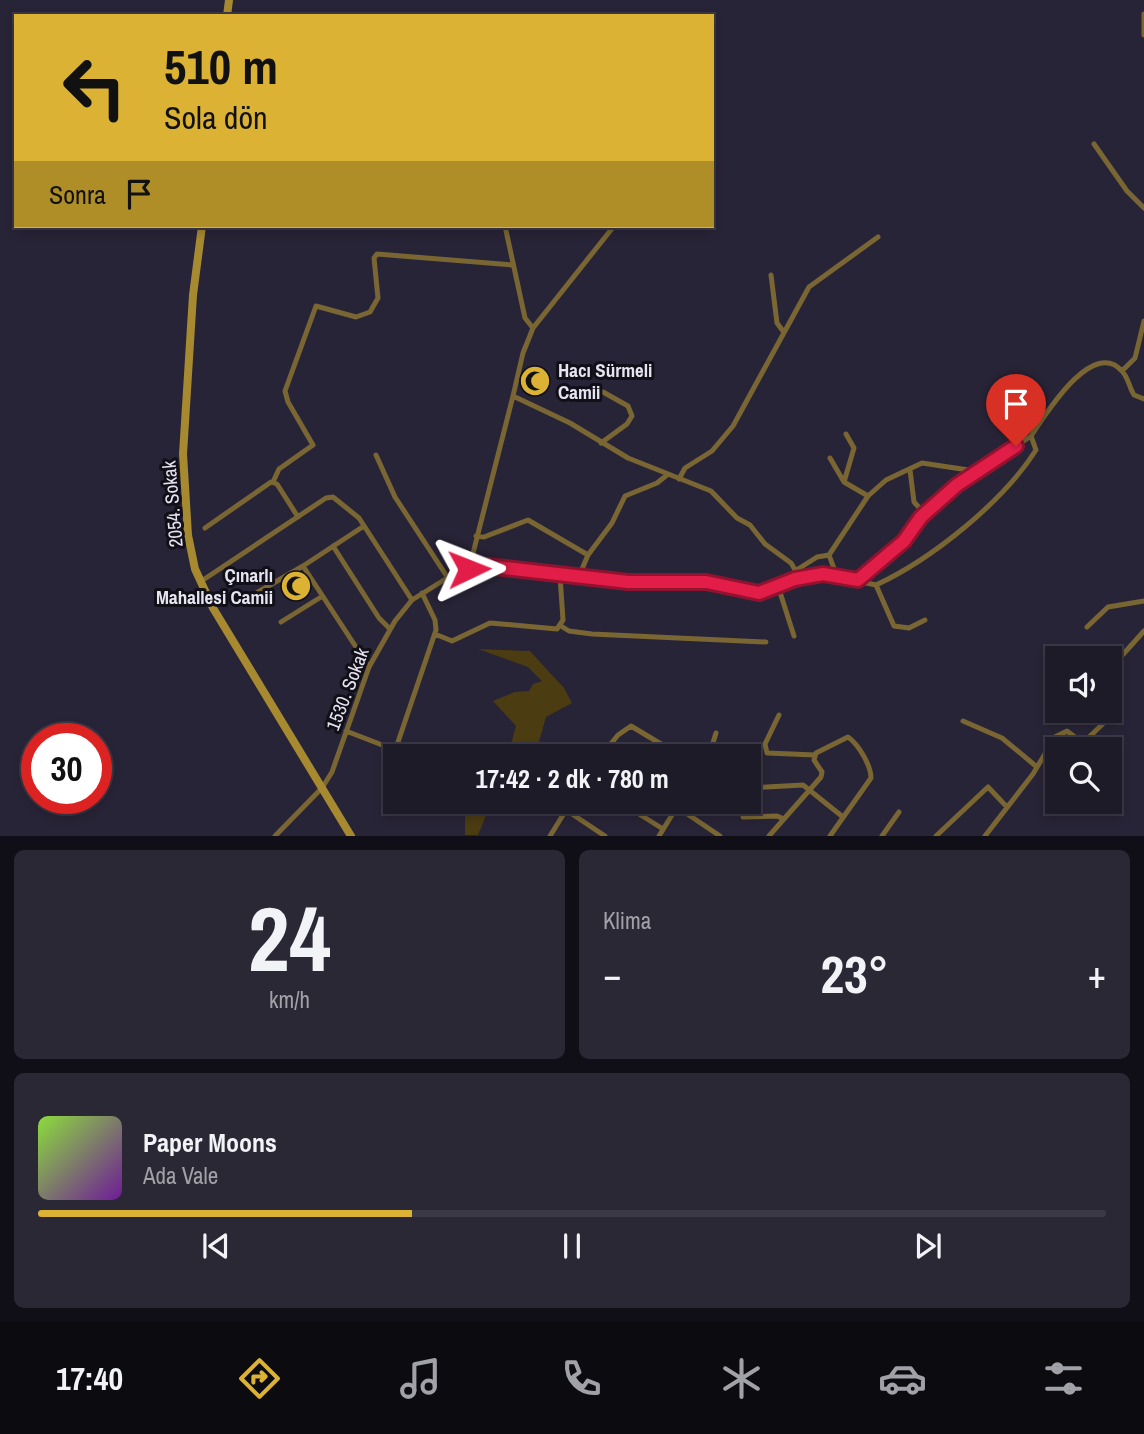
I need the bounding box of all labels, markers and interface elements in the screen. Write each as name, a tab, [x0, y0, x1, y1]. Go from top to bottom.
text: 510 m	[164, 33, 278, 99]
icon: left	[49, 42, 140, 133]
text: Sola dön	[164, 96, 268, 139]
icon: arrive	[120, 175, 158, 213]
text: Sonra	[49, 177, 106, 212]
place label: Hacı Sürmeli Camii	[558, 357, 652, 405]
mosque icon: Hacı Sürmeli Camii	[518, 364, 552, 398]
pin	[986, 374, 1046, 446]
icon: arrive	[997, 385, 1035, 423]
street label: 2054. Sokak	[155, 460, 189, 548]
position arrow	[432, 532, 506, 606]
place label: Çınarlı Mahallesi Camii	[156, 562, 273, 610]
mosque icon: Çınarlı Mahallesi Camii	[279, 569, 313, 603]
street label: 1530. Sokak	[319, 644, 375, 734]
map controls	[1045, 646, 1122, 814]
button: sound	[1045, 646, 1122, 723]
speed limit sign: 30	[21, 723, 112, 814]
button: search	[1045, 737, 1122, 814]
text: 17:42 · 2 dk · 780 m	[475, 761, 669, 796]
text: 24	[248, 877, 331, 999]
text: Klima	[603, 905, 651, 936]
text: 23°	[820, 939, 889, 1009]
text: −	[603, 949, 621, 1000]
text: +	[1088, 949, 1106, 1000]
text: km/h	[269, 984, 310, 1015]
text: Paper Moons	[143, 1125, 277, 1160]
text: Ada Vale	[143, 1160, 218, 1191]
icon: previous	[197, 1227, 235, 1265]
icon: pause	[553, 1227, 591, 1265]
icon: next	[909, 1227, 947, 1265]
icon: directions	[235, 1354, 284, 1403]
icon: music	[396, 1354, 445, 1403]
icon: phone	[557, 1354, 606, 1403]
icon: climate	[717, 1354, 766, 1403]
icon: car	[878, 1354, 927, 1403]
icon: filters	[1039, 1354, 1088, 1403]
text: 17:40	[56, 1357, 123, 1400]

